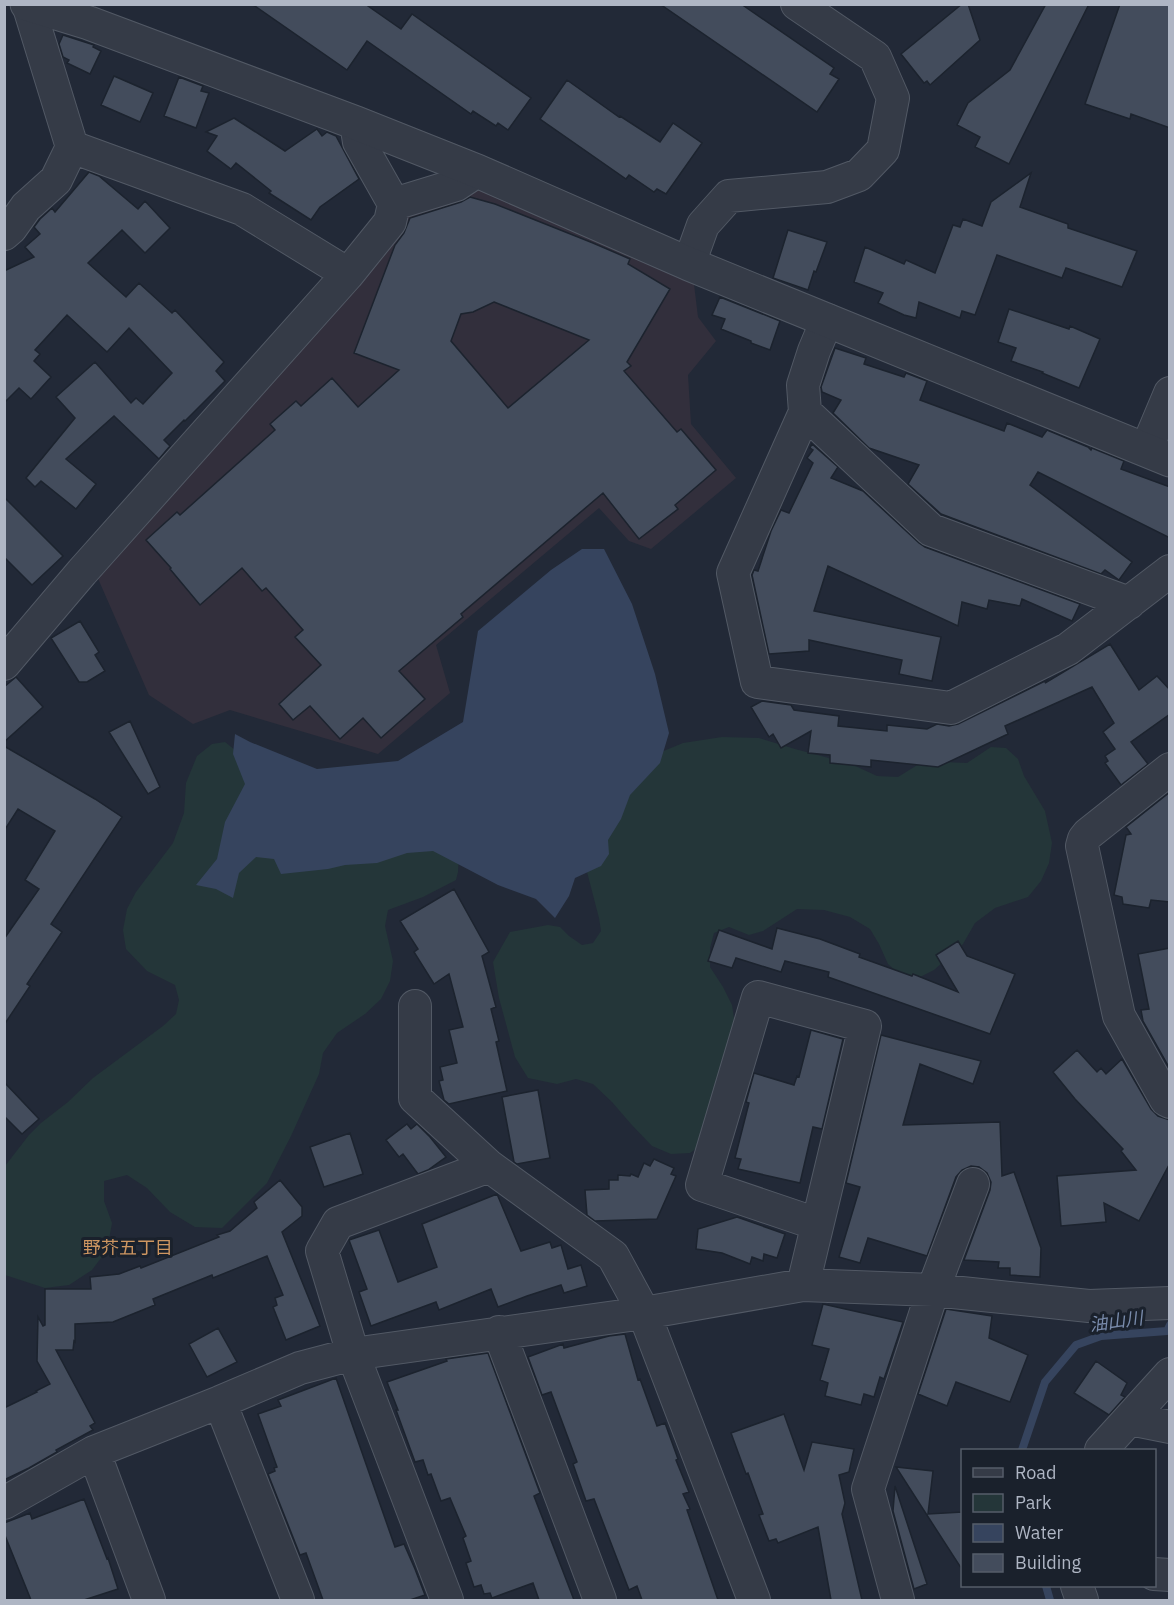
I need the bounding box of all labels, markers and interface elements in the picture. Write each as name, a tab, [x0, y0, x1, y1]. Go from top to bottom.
district label: 野芥五丁目	[83, 1236, 173, 1259]
water label: 油山川	[1088, 1306, 1146, 1336]
legend	[961, 1449, 1156, 1587]
text: Road	[1015, 1461, 1056, 1484]
text: Park	[1015, 1491, 1052, 1514]
text: Water	[1015, 1521, 1064, 1544]
text: Building	[1015, 1551, 1082, 1574]

